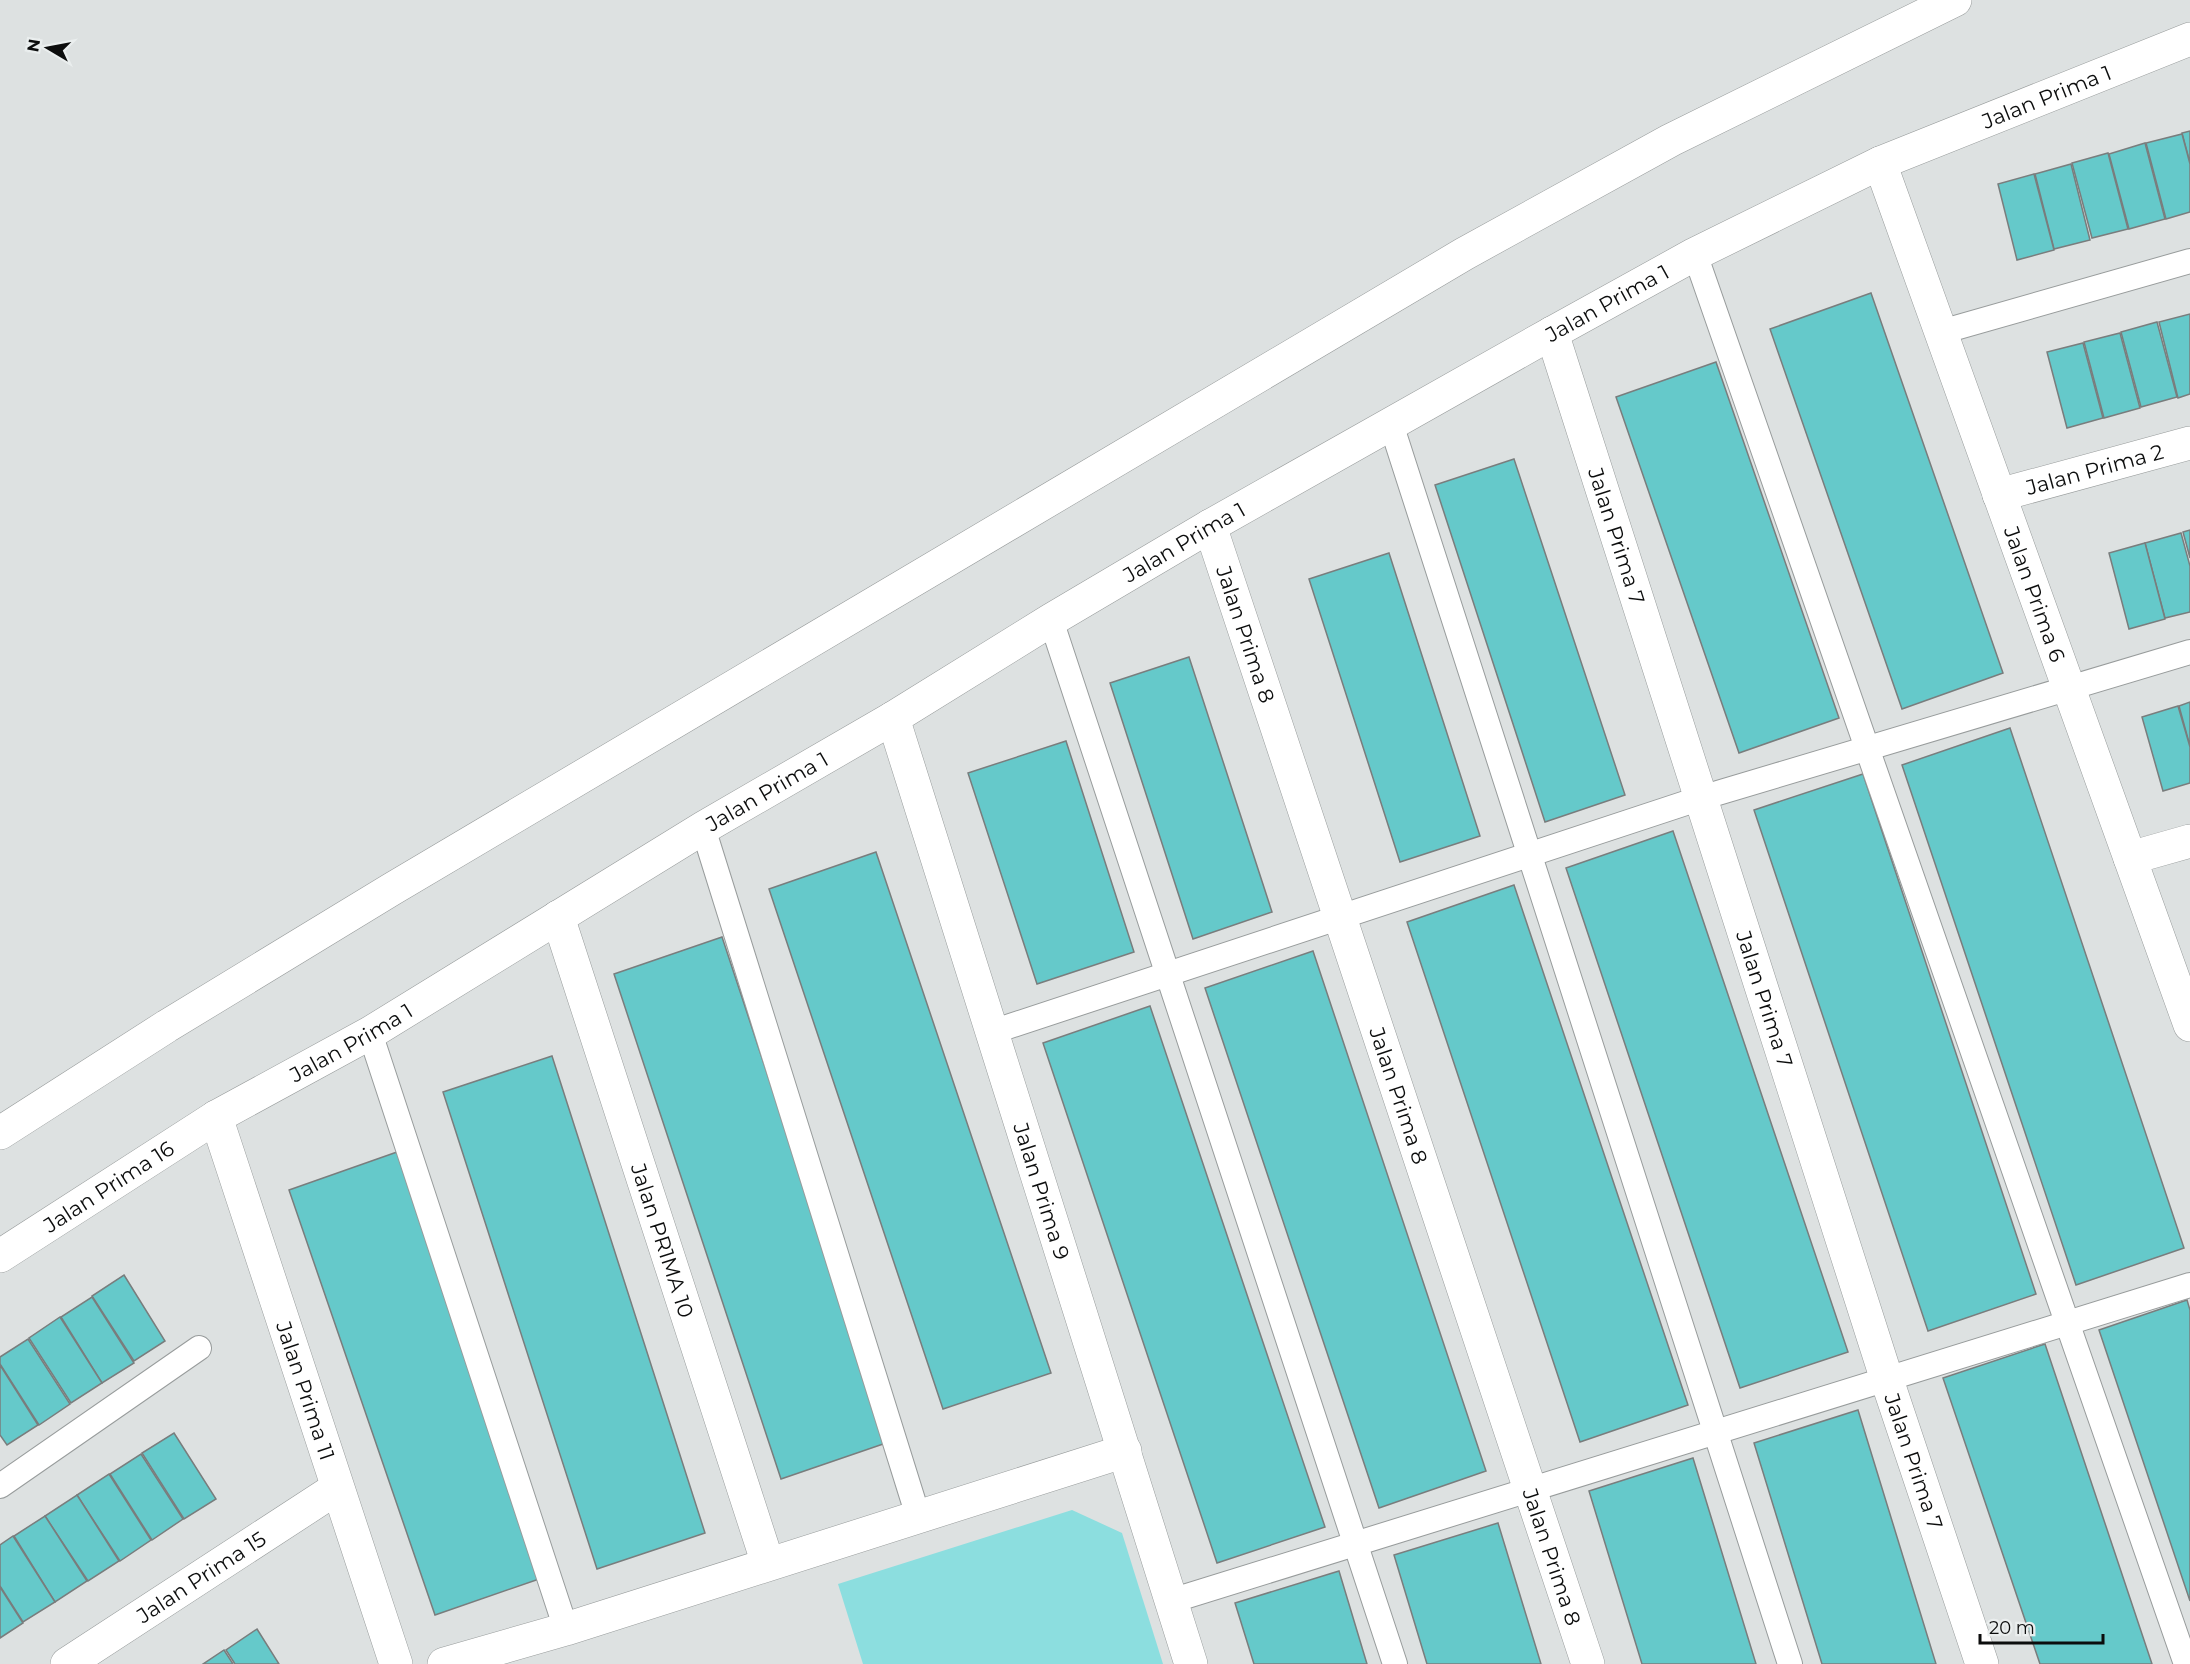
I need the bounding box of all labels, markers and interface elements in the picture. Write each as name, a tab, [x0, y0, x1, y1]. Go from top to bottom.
north arrow	[18, 18, 78, 78]
text: N	[23, 37, 44, 54]
street label: Jalan Prima 1	[1977, 59, 2115, 134]
street label: Jalan Prima 1	[1540, 259, 1673, 347]
street label: Jalan Prima 2	[2022, 438, 2166, 500]
street label: Jalan Prima 7	[1583, 464, 1650, 607]
street label: Jalan Prima 1	[1118, 496, 1249, 588]
street label: Jalan Prima 6	[1999, 522, 2071, 665]
street label: Jalan Prima 8	[1211, 562, 1280, 706]
street label: Jalan Prima 1	[700, 746, 832, 837]
street label: Jalan Prima 7	[1731, 926, 1799, 1070]
street label: Jalan Prima 1	[284, 998, 417, 1087]
street label: Jalan Prima 8	[1364, 1023, 1434, 1167]
street label: Jalan Prima 9	[1008, 1119, 1075, 1263]
street label: Jalan Prima 16	[38, 1135, 178, 1238]
street label: Jalan PR1MA 10	[626, 1159, 700, 1321]
street label: Jalan Prima 11	[271, 1317, 340, 1463]
street label: Jalan Prima 7	[1880, 1389, 1949, 1532]
street label: Jalan Prima 8	[1518, 1484, 1587, 1628]
street label: Jalan Prima 15	[131, 1525, 270, 1628]
scale bar	[1980, 1607, 2103, 1645]
text: 20 m	[1989, 1617, 2035, 1639]

